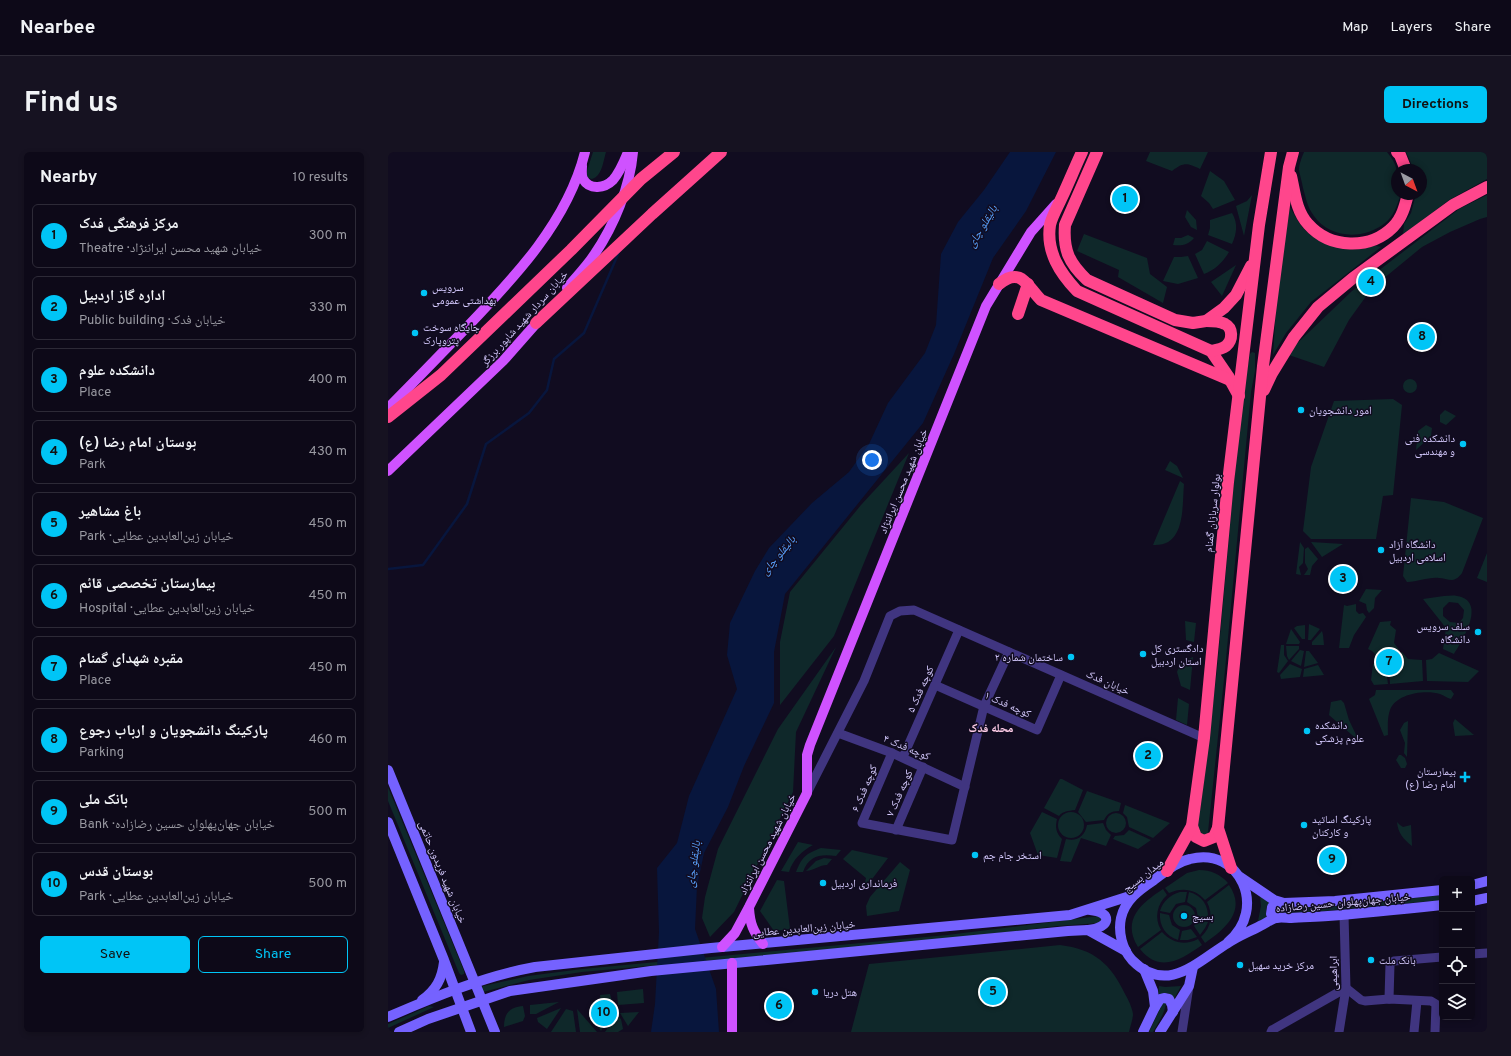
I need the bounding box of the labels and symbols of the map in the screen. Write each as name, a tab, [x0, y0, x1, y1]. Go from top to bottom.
north arrow	[1391, 164, 1427, 200]
pin: 1	[1112, 184, 1138, 214]
water label: بالیقلو چای	[964, 202, 1002, 251]
pin: 4	[1358, 267, 1384, 297]
street label: خیابان سردار شهید شاپور برزگر	[477, 268, 571, 370]
place label: سرویس بهداشتی عمومی	[432, 281, 496, 308]
marker: سرویس بهداشتی عمومی	[419, 288, 429, 298]
place label: جایگاه سوخت پتروپارک	[423, 321, 480, 348]
pin: 8	[1409, 322, 1435, 352]
marker: جایگاه سوخت پتروپارک	[410, 328, 420, 338]
place label: امور دانشجویان	[1309, 404, 1372, 418]
marker: امور دانشجویان	[1296, 405, 1306, 415]
street label: خیابان شهید محسن ایراننژاد	[877, 427, 931, 536]
place label: دانشکده فنی و مهندسی	[1405, 432, 1455, 459]
marker: دانشکده فنی و مهندسی	[1458, 439, 1468, 449]
your location	[862, 450, 882, 470]
street label: بولوار سربازان گمنام	[1202, 473, 1224, 553]
water label: بالیقلو چای	[757, 532, 801, 579]
place label: دانشگاه آزاد اسلامی اردبیل	[1389, 538, 1446, 565]
marker: دانشگاه آزاد اسلامی اردبیل	[1376, 545, 1386, 555]
pin: 3	[1330, 564, 1356, 594]
place label: سلف سرویس دانشگاه	[1417, 620, 1470, 647]
marker: سلف سرویس دانشگاه	[1473, 627, 1483, 637]
place label: دادگستری کل استان اردبیل	[1151, 642, 1204, 669]
pin: 7	[1376, 647, 1402, 677]
marker: دادگستری کل استان اردبیل	[1138, 649, 1148, 659]
place label: ساختمان شماره ۲	[995, 651, 1063, 665]
marker: ساختمان شماره ۲	[1066, 652, 1076, 662]
street label: کوچه فدک ۵	[904, 664, 938, 715]
street label: خیابان فدک	[1084, 667, 1132, 699]
street label: کوچه فدک ۱	[982, 688, 1033, 722]
place label: دانشکده علوم پزشکی	[1315, 719, 1365, 746]
district label: محله فدک	[969, 721, 1014, 737]
marker: دانشکده علوم پزشکی	[1302, 726, 1312, 736]
street label: کوچه فدک ۴	[881, 732, 933, 764]
pin: 2	[1135, 741, 1161, 771]
street label: کوچه فدک ۶	[849, 762, 881, 814]
place label: بیمارستان امام رضا (ع)	[1405, 765, 1456, 792]
street label: کوچه فدک ۷	[883, 768, 917, 819]
marker: بیمارستان امام رضا (ع)	[1459, 771, 1471, 783]
street label: خیابان شهید محسن ایراننژاد	[736, 791, 799, 897]
place label: پارکینگ اساتید و کارکنان	[1312, 813, 1371, 840]
street label: خیابان شهید فریدون حاتمی	[415, 819, 469, 926]
marker: پارکینگ اساتید و کارکنان	[1299, 820, 1309, 830]
water label: بالیقلو چای	[683, 839, 705, 889]
pin: 9	[1319, 845, 1345, 875]
place label: استخر جام جم	[983, 849, 1042, 863]
marker: استخر جام جم	[970, 850, 980, 860]
street label: میدان بسیج	[1121, 856, 1167, 896]
place label: فرمانداری اردبیل	[831, 877, 898, 891]
marker: فرمانداری اردبیل	[818, 878, 828, 888]
street label: خیابان جهان‌پهلوان حسین رضا‌زاده	[1275, 890, 1411, 916]
place label: بسیج	[1192, 910, 1214, 924]
marker: بسیج	[1179, 911, 1189, 921]
street label: خیابان زین‌العابدین عطایی	[752, 918, 856, 940]
place label: بانک ملت	[1379, 954, 1416, 968]
marker: بانک ملت	[1366, 955, 1376, 965]
street label: ابراهیمی	[1327, 956, 1341, 990]
place label: مرکز خرید سهیل	[1248, 959, 1314, 973]
marker: مرکز خرید سهیل	[1235, 960, 1245, 970]
pin: 5	[980, 977, 1006, 1007]
place label: هتل دریا	[823, 986, 857, 1000]
marker: هتل دریا	[810, 987, 820, 997]
pin: 6	[766, 991, 792, 1021]
pin: 10	[591, 998, 617, 1028]

